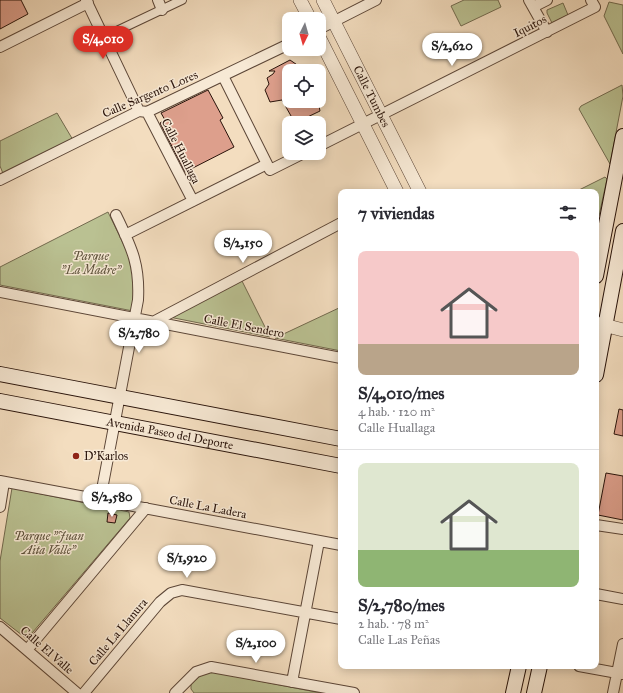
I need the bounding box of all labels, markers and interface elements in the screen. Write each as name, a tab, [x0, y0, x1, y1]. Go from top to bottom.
north arrow	[282, 12, 326, 56]
map controls	[282, 12, 326, 160]
street label: Iquitos	[511, 12, 549, 41]
pin: S/4,010	[66, 26, 140, 60]
text: S/4,010	[82, 31, 124, 47]
pin: S/2,620	[415, 33, 489, 67]
text: S/2,620	[431, 38, 473, 54]
street label: Calle Tumbes	[350, 63, 393, 129]
button: locate	[282, 64, 326, 108]
street label: Calle Sargento Lores	[100, 68, 200, 121]
street label: Calle Huallaga	[158, 116, 204, 187]
button: layers	[282, 116, 326, 160]
icon: filters	[557, 202, 579, 224]
text: 7 viviendas	[358, 203, 434, 224]
pin: S/2,150	[206, 230, 280, 264]
text: S/2,150	[223, 235, 263, 251]
park label: Parque "La Madre"	[61, 249, 122, 277]
icon: home	[433, 277, 505, 349]
street label: Calle El Sendero	[203, 311, 285, 341]
pin: S/2,780	[102, 320, 176, 354]
text: S/2,780	[118, 325, 160, 341]
text: S/4,010/mes	[358, 383, 445, 404]
text: 4 hab. · 120 m²	[358, 404, 435, 420]
street label: Avenida Paseo del Deporte	[104, 414, 234, 452]
text: Calle Huallaga	[358, 420, 435, 436]
place label: D'Karlos	[84, 449, 128, 463]
marker: D'Karlos	[71, 451, 81, 461]
pin: S/2,580	[75, 484, 149, 518]
text: S/2,580	[91, 489, 133, 505]
icon: home	[433, 489, 505, 561]
street label: Calle La Ladera	[168, 493, 249, 522]
park label: Parque "Juan Aita Valle"	[14, 529, 84, 557]
pin: S/1,920	[150, 545, 224, 579]
text: S/1,920	[167, 550, 207, 566]
street label: Calle La Llanura	[86, 595, 151, 668]
text: S/2,780/mes	[358, 595, 445, 616]
text: 2 hab. · 78 m²	[358, 616, 429, 632]
street label: Calle El Valle	[18, 623, 76, 677]
pin: S/2,100	[219, 630, 293, 664]
text: Calle Las Peñas	[358, 632, 440, 648]
text: S/2,100	[235, 635, 277, 651]

